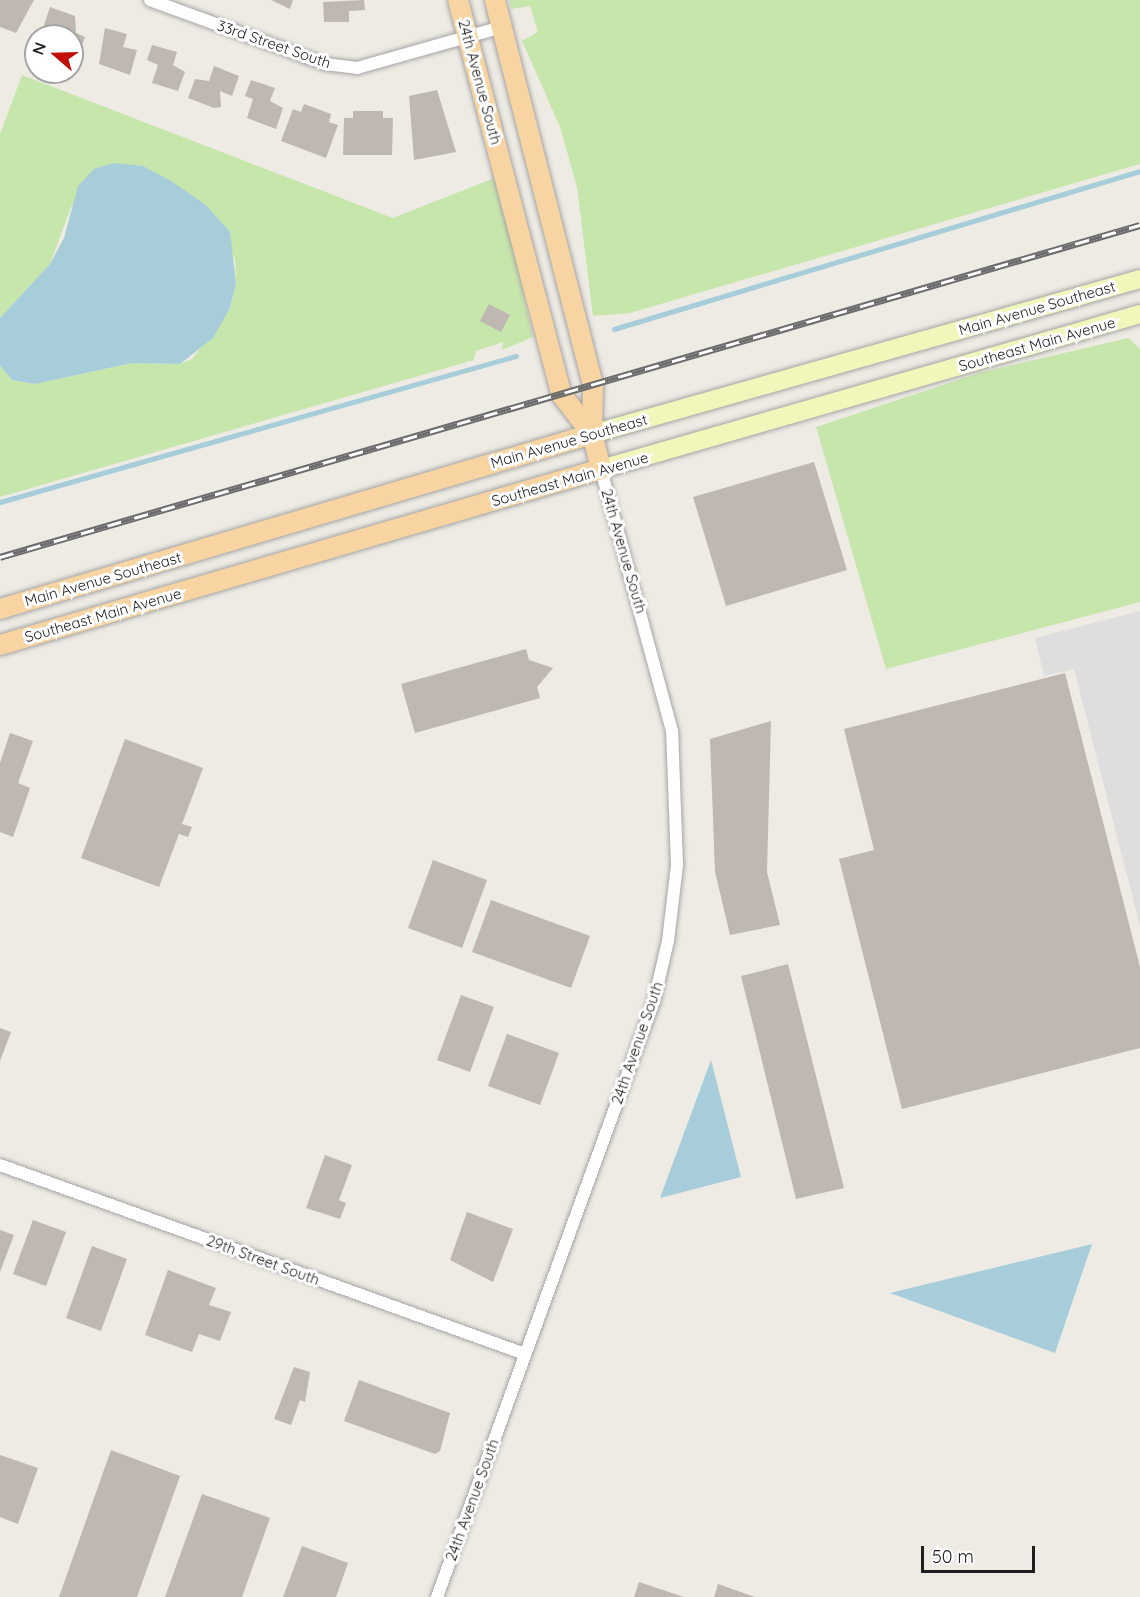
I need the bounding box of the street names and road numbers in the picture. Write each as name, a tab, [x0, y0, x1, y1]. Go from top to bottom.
street label: 33rd Street South	[215, 16, 333, 72]
street label: 24th Avenue South	[455, 18, 505, 146]
street label: Main Avenue Southeast	[957, 277, 1117, 339]
street label: Southeast Main Avenue	[957, 313, 1117, 375]
street label: Main Avenue Southeast	[489, 410, 649, 472]
street label: Southeast Main Avenue	[490, 448, 650, 510]
street label: 24th Avenue South	[598, 487, 650, 615]
street label: Main Avenue Southeast	[23, 548, 183, 610]
street label: Southeast Main Avenue	[23, 584, 183, 646]
street label: 24th Avenue South	[608, 979, 666, 1107]
street label: 29th Street South	[204, 1231, 322, 1289]
street label: 24th Avenue South	[442, 1436, 502, 1564]

